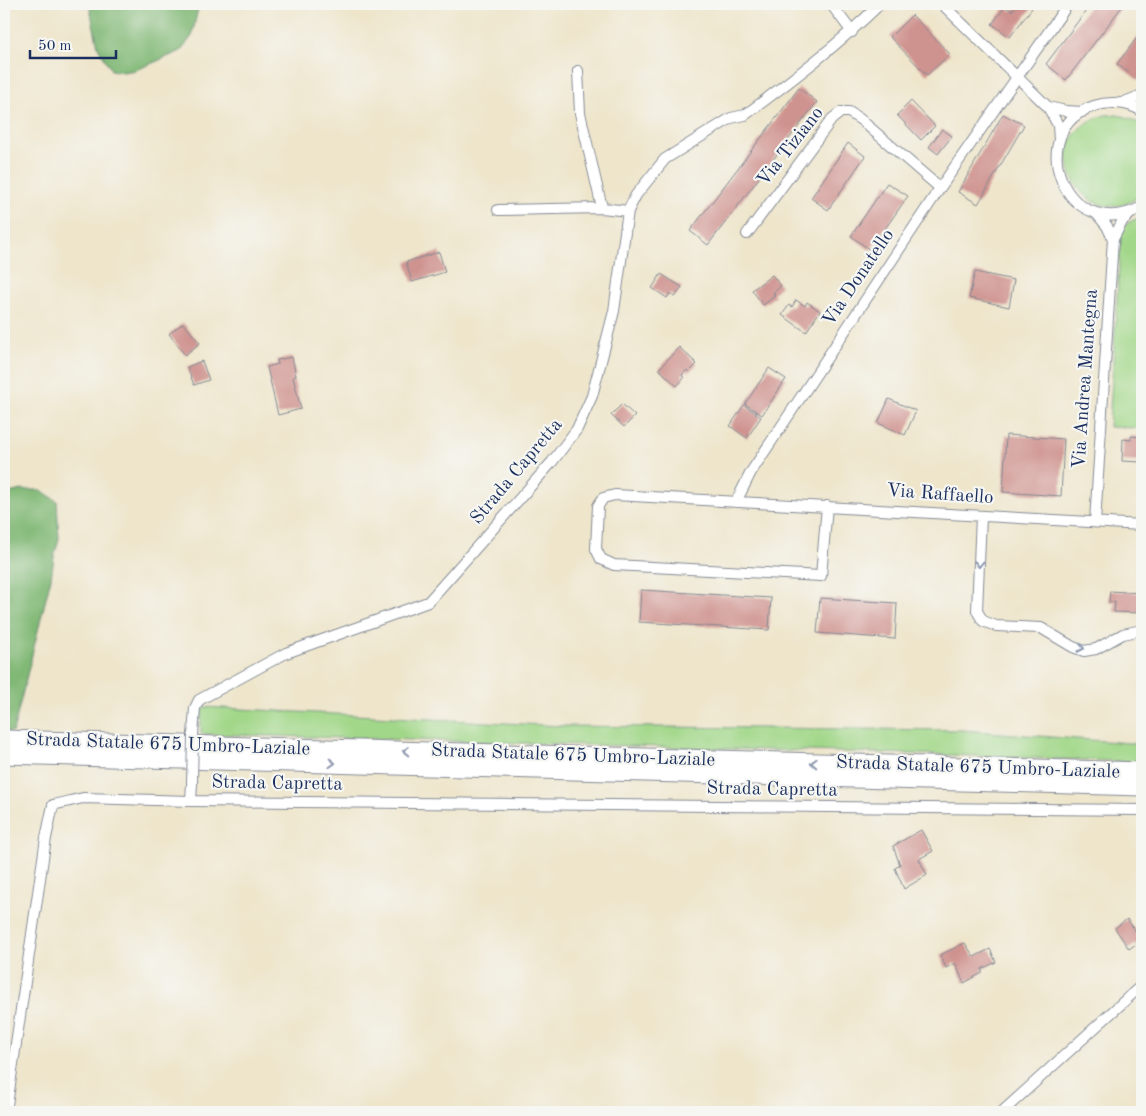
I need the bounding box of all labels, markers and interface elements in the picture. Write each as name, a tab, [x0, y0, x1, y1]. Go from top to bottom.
scale bar	[30, 28, 116, 60]
text: 50 m	[38, 39, 72, 54]
street label: Via Tiziano	[754, 104, 828, 190]
street label: Via Donatello	[820, 226, 898, 330]
street label: Via Andrea Mantegna	[1070, 288, 1102, 470]
street label: Strada Capretta	[467, 415, 567, 528]
street label: Via Raffaello	[886, 482, 994, 508]
one-way arrow	[974, 561, 984, 569]
one-way arrow	[1076, 643, 1085, 653]
street label: Strada Statale 675 Umbro-Laziale	[26, 731, 310, 759]
street label: Strada Statale 675 Umbro-Laziale	[431, 742, 715, 770]
one-way arrow	[402, 746, 410, 757]
street label: Strada Statale 675 Umbro-Laziale	[836, 754, 1120, 782]
one-way arrow	[329, 758, 337, 769]
one-way arrow	[809, 758, 817, 768]
street label: Strada Capretta	[211, 773, 343, 795]
street label: Strada Capretta	[706, 779, 838, 801]

